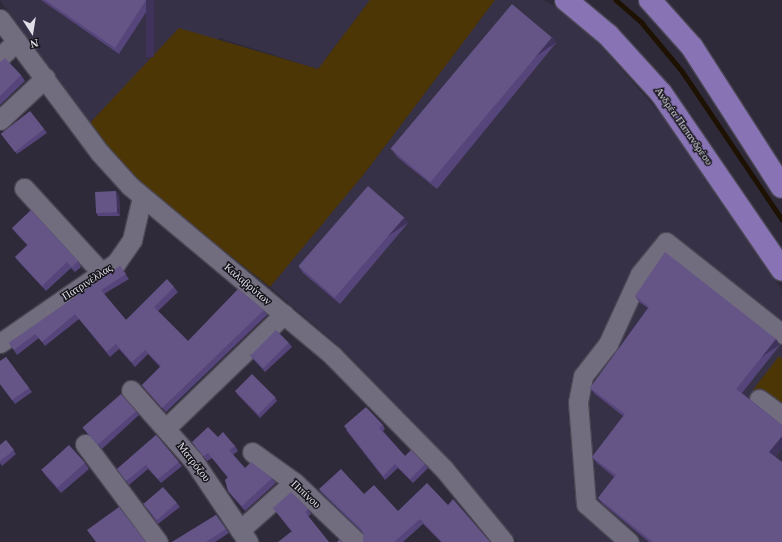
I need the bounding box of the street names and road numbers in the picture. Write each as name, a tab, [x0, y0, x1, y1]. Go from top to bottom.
street label: Ανδρέα Παπανδρέου	[652, 84, 716, 168]
street label: Καλαβρύτων	[222, 260, 274, 308]
street label: Πατρινέλλας	[60, 261, 114, 303]
street label: Ματρόζου	[175, 440, 213, 484]
street label: Πιπίνου	[289, 477, 323, 511]

